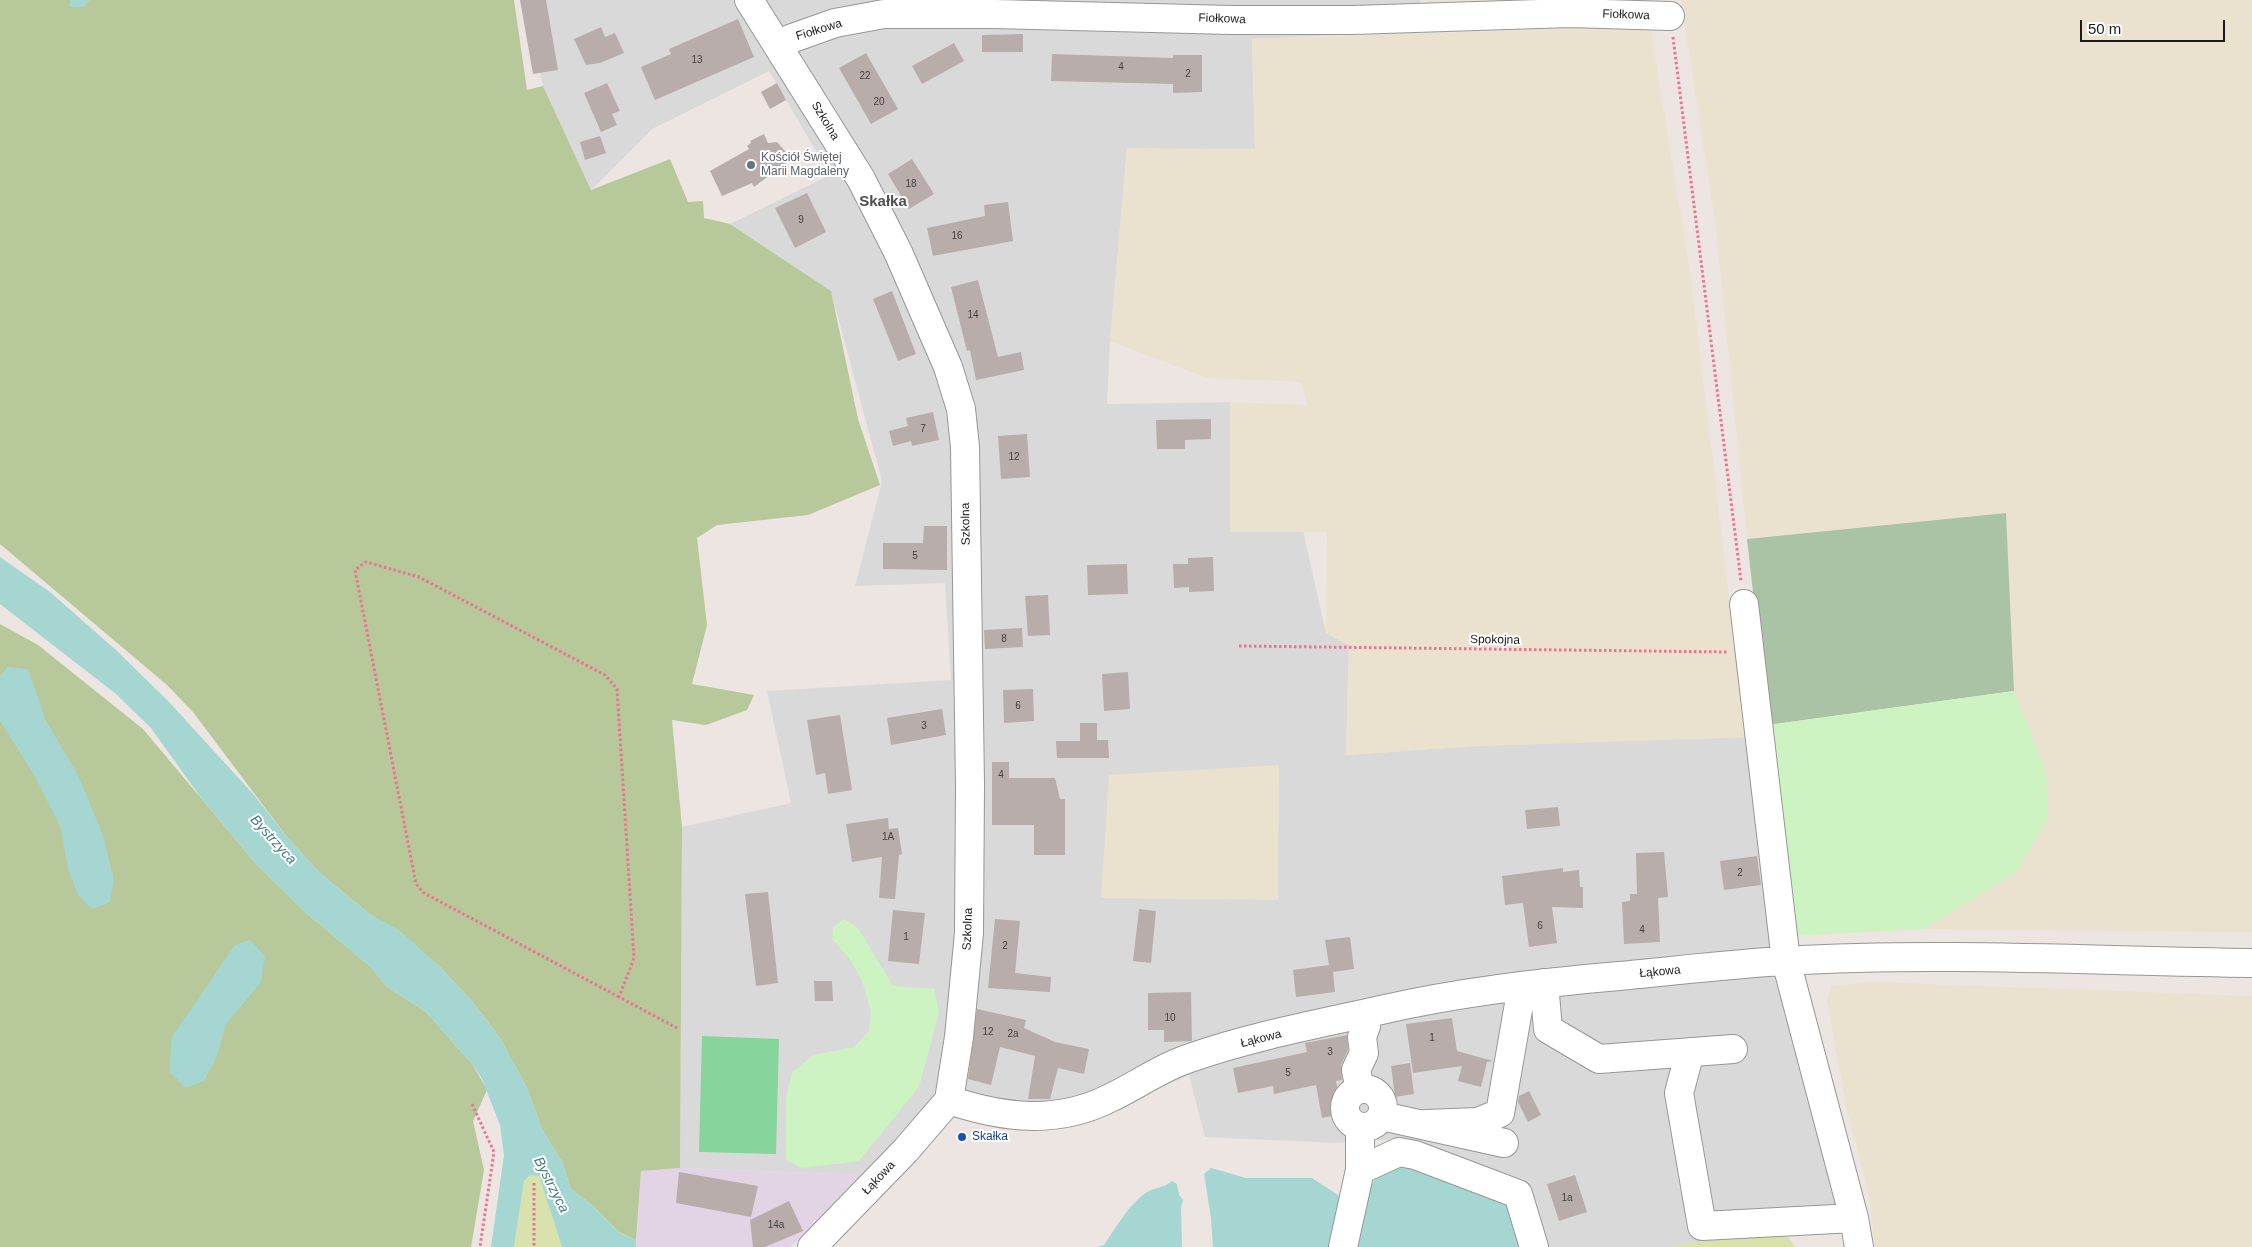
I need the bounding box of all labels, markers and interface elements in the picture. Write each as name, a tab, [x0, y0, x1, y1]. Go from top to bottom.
street label: Fiołkowa	[1602, 7, 1650, 23]
scale bar	[2082, 10, 2227, 42]
street label: Fiołkowa	[1198, 11, 1246, 27]
street label: Fiołkowa	[794, 16, 844, 44]
text: 50 m	[2088, 20, 2121, 37]
house number: 13	[691, 54, 703, 66]
house number: 4	[1118, 61, 1124, 73]
house number: 2	[1185, 68, 1191, 80]
house number: 22	[859, 70, 871, 82]
house number: 20	[873, 96, 885, 108]
street label: Szkolna	[808, 99, 842, 143]
place label: Kościół Świętej Marii Magdaleny	[761, 151, 849, 179]
marker: Kościół Świętej Marii Magdaleny	[745, 159, 757, 171]
house number: 18	[905, 178, 917, 190]
district label: Skałka	[859, 193, 907, 211]
house number: 9	[798, 214, 804, 226]
house number: 16	[951, 230, 963, 242]
house number: 14	[967, 309, 979, 321]
house number: 7	[920, 423, 926, 435]
house number: 12	[1008, 451, 1020, 463]
street label: Szkolna	[958, 503, 974, 545]
house number: 5	[912, 550, 918, 562]
street label: Spokojna	[1470, 632, 1520, 648]
house number: 8	[1001, 633, 1007, 645]
house number: 6	[1015, 700, 1021, 712]
house number: 3	[921, 720, 927, 732]
house number: 4	[998, 769, 1004, 781]
water label: Bystrzyca	[246, 812, 300, 868]
house number: 1A	[882, 831, 894, 843]
house number: 2	[1737, 867, 1743, 879]
street label: Szkolna	[960, 907, 976, 951]
house number: 6	[1537, 920, 1543, 932]
house number: 4	[1639, 924, 1645, 936]
house number: 1	[903, 931, 909, 943]
house number: 2	[1002, 940, 1008, 952]
street label: Łąkowa	[1639, 963, 1681, 981]
house number: 10	[1164, 1012, 1176, 1024]
house number: 12	[982, 1026, 994, 1038]
street label: Łąkowa	[1239, 1027, 1283, 1051]
house number: 2a	[1007, 1028, 1019, 1040]
house number: 1	[1429, 1032, 1435, 1044]
house number: 3	[1327, 1046, 1333, 1058]
house number: 5	[1285, 1067, 1291, 1079]
place label: Skałka	[972, 1130, 1008, 1144]
marker: Skałka	[956, 1131, 968, 1143]
water label: Bystrzyca	[530, 1154, 572, 1216]
street label: Łąkowa	[859, 1158, 899, 1198]
house number: 1a	[1561, 1192, 1573, 1204]
house number: 14a	[768, 1219, 784, 1231]

